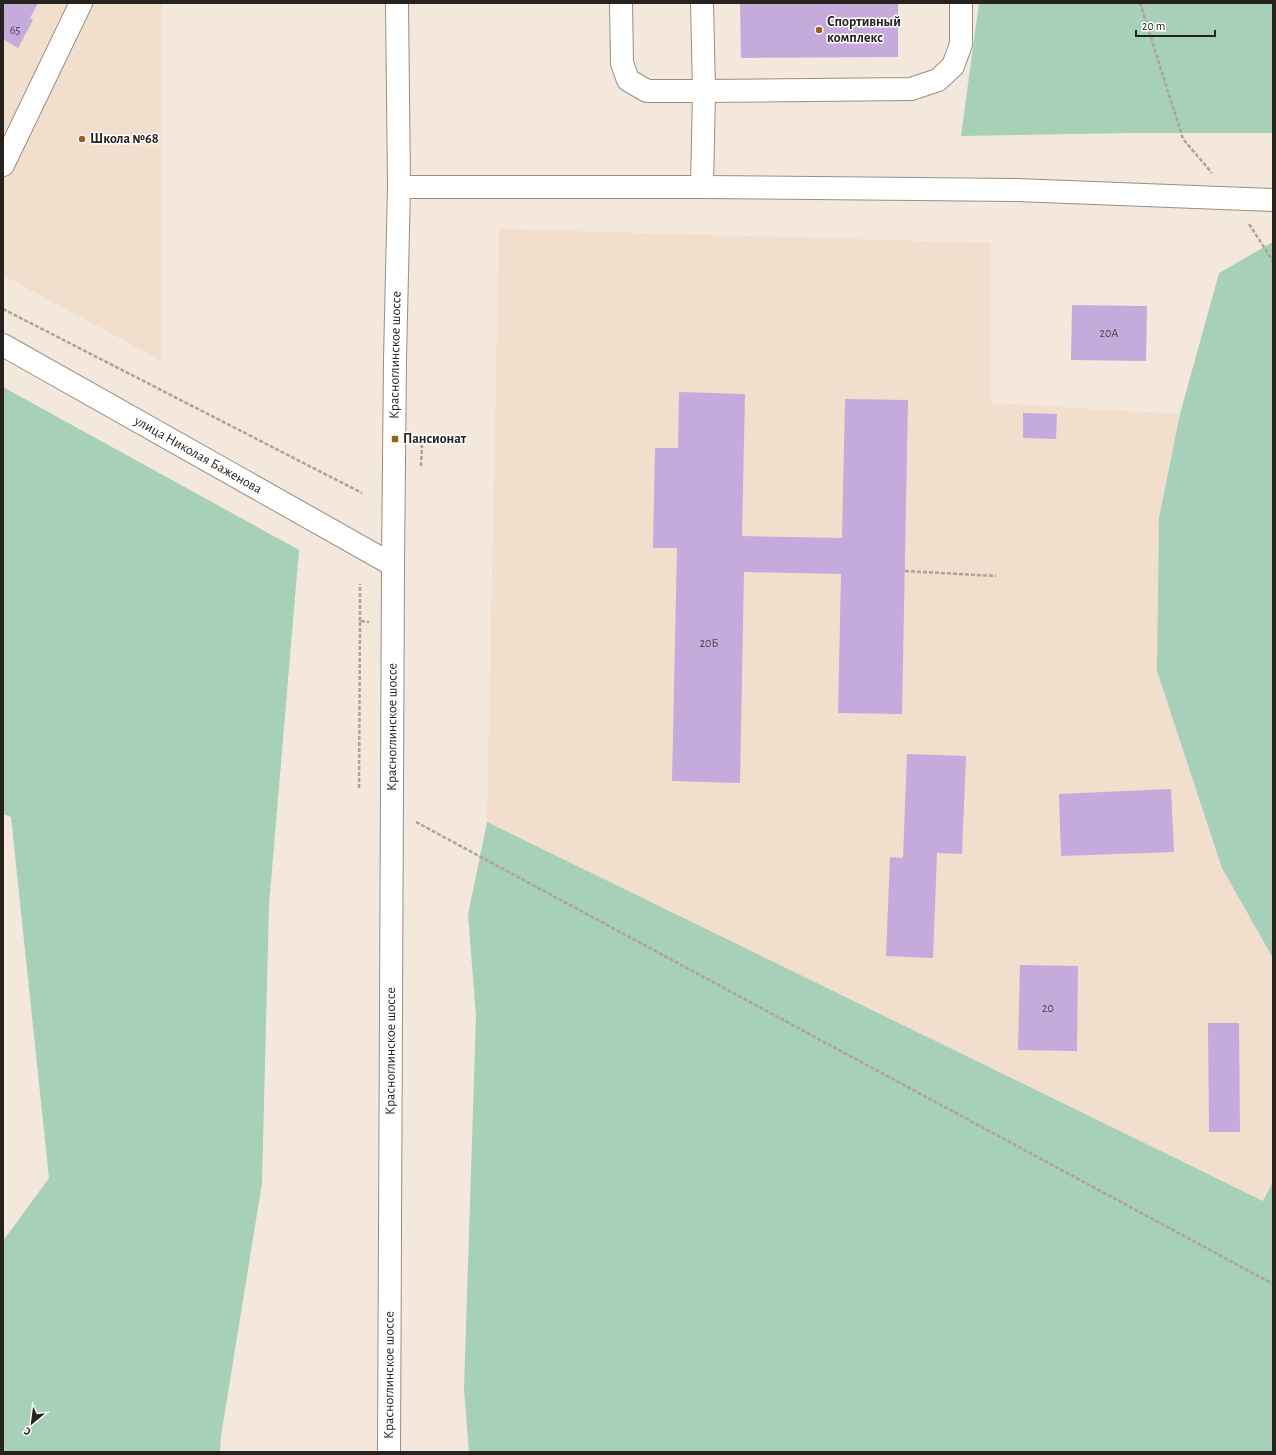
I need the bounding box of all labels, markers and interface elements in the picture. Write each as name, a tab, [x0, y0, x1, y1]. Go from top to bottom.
scale bar	[1136, 12, 1215, 38]
place label: Спортивный комплекс	[827, 15, 901, 45]
text: 20 m	[1142, 20, 1165, 32]
house number: 65	[10, 24, 20, 36]
marker: Спортивный комплекс	[814, 25, 824, 35]
place label: Школа №68	[90, 132, 159, 146]
marker: Школа №68	[77, 134, 87, 144]
street label: Красноглинское шоссе	[387, 291, 404, 419]
house number: 20А	[1100, 327, 1118, 339]
street label: улица Николая Баженова	[131, 413, 265, 497]
place label: Пансионат	[403, 432, 467, 446]
marker: Пансионат	[390, 434, 400, 444]
house number: 20Б	[700, 637, 718, 649]
street label: Красноглинское шоссе	[385, 663, 400, 791]
street label: Красноглинское шоссе	[384, 987, 398, 1115]
house number: 20	[1042, 1002, 1054, 1014]
street label: Красноглинское шоссе	[382, 1311, 397, 1439]
north arrow	[12, 1403, 52, 1443]
text: С	[22, 1425, 33, 1438]

